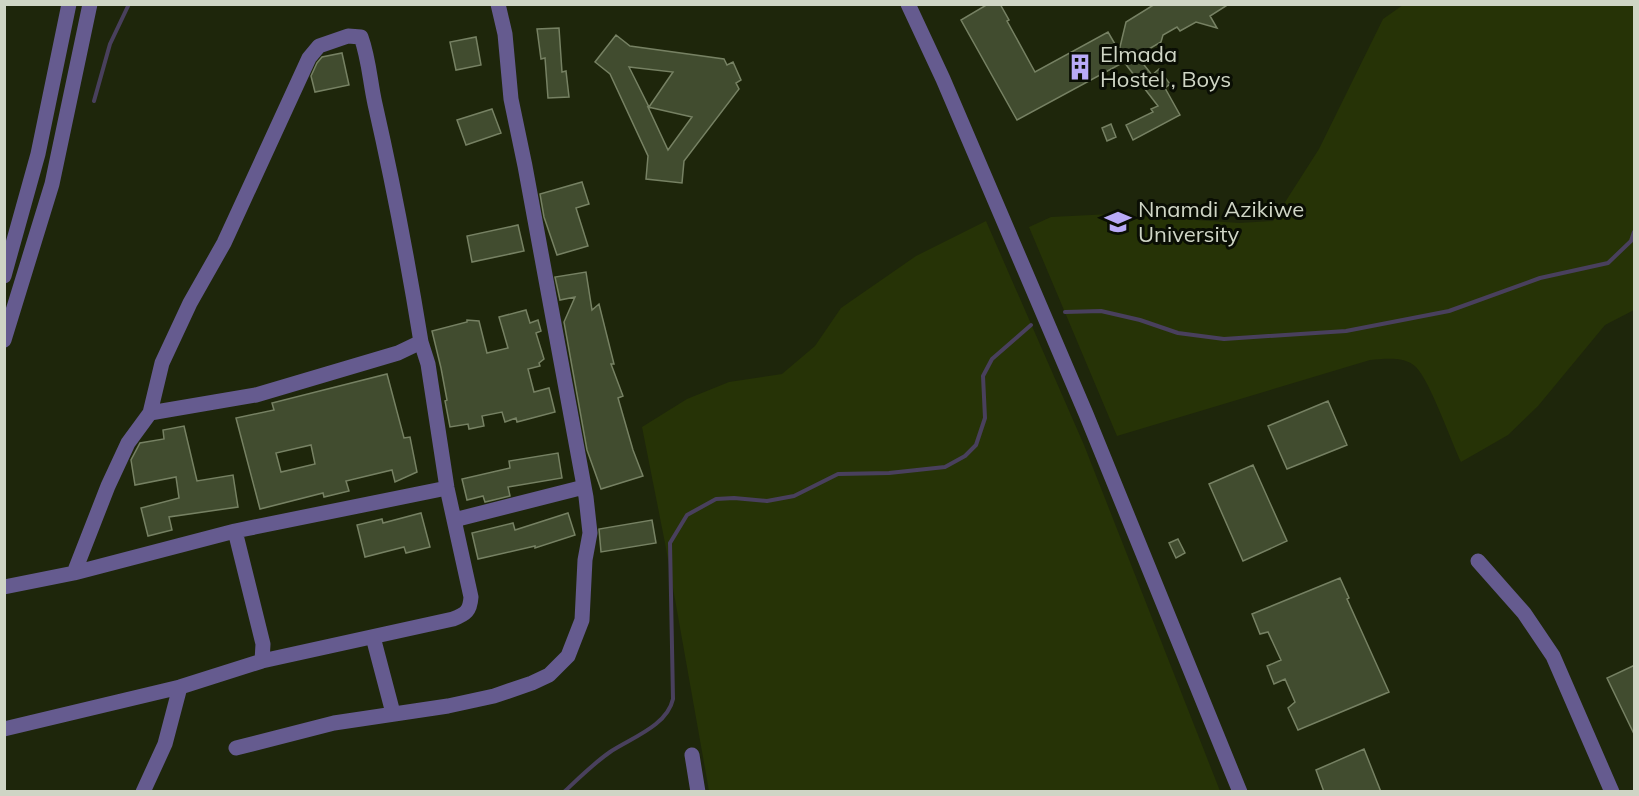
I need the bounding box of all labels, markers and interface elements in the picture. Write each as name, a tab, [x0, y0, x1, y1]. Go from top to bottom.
place label: Elmada Hostel , Boys	[1100, 40, 1231, 93]
building icon: Elmada Hostel , Boys	[1065, 52, 1095, 82]
place label: Nnamdi Azikiwe University	[1138, 195, 1304, 248]
school or university icon: Nnamdi Azikiwe University	[1103, 207, 1133, 237]

